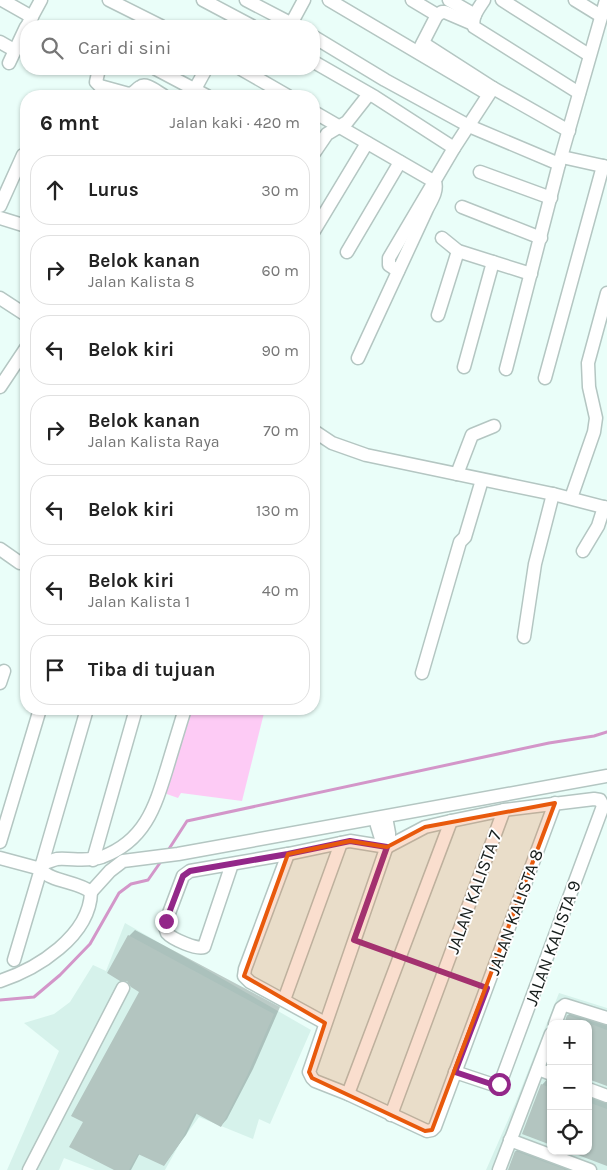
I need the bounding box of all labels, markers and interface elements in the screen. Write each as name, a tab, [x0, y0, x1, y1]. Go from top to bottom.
search box	[20, 20, 320, 75]
icon: search	[38, 34, 66, 62]
text: Cari di sini	[78, 37, 171, 59]
text: 6 mnt	[40, 111, 99, 135]
text: Jalan kaki · 420 m	[169, 113, 300, 132]
icon: ahead	[41, 176, 69, 204]
text: Lurus	[88, 179, 139, 201]
text: 30 m	[261, 181, 299, 200]
text: Belok kanan	[88, 250, 200, 272]
icon: right	[41, 256, 69, 284]
text: 60 m	[262, 261, 299, 280]
text: Jalan Kalista 8	[88, 272, 195, 291]
icon: left	[41, 336, 69, 364]
text: Belok kiri	[88, 339, 174, 361]
text: 90 m	[261, 341, 299, 360]
text: Belok kanan	[88, 410, 200, 432]
icon: right	[41, 416, 69, 444]
text: 70 m	[263, 421, 299, 440]
text: Jalan Kalista Raya	[88, 432, 220, 451]
icon: left	[41, 496, 69, 524]
text: Belok kiri	[88, 499, 174, 521]
text: 130 m	[256, 501, 299, 520]
text: Belok kiri	[88, 570, 174, 592]
icon: left	[41, 576, 69, 604]
text: 40 m	[262, 581, 299, 600]
text: Jalan Kalista 1	[88, 592, 190, 611]
icon: arrive	[41, 656, 69, 684]
text: Tiba di tujuan	[88, 659, 215, 681]
street label: JALAN KALISTA 7	[441, 827, 507, 957]
street label: JALAN KALISTA 8	[482, 846, 548, 978]
street label: JALAN KALISTA 9	[520, 877, 586, 1009]
route end	[155, 910, 178, 933]
map controls	[547, 1020, 592, 1155]
button: +	[547, 1020, 592, 1065]
button: −	[547, 1065, 592, 1110]
route start	[488, 1073, 511, 1096]
button: locate	[547, 1110, 592, 1155]

